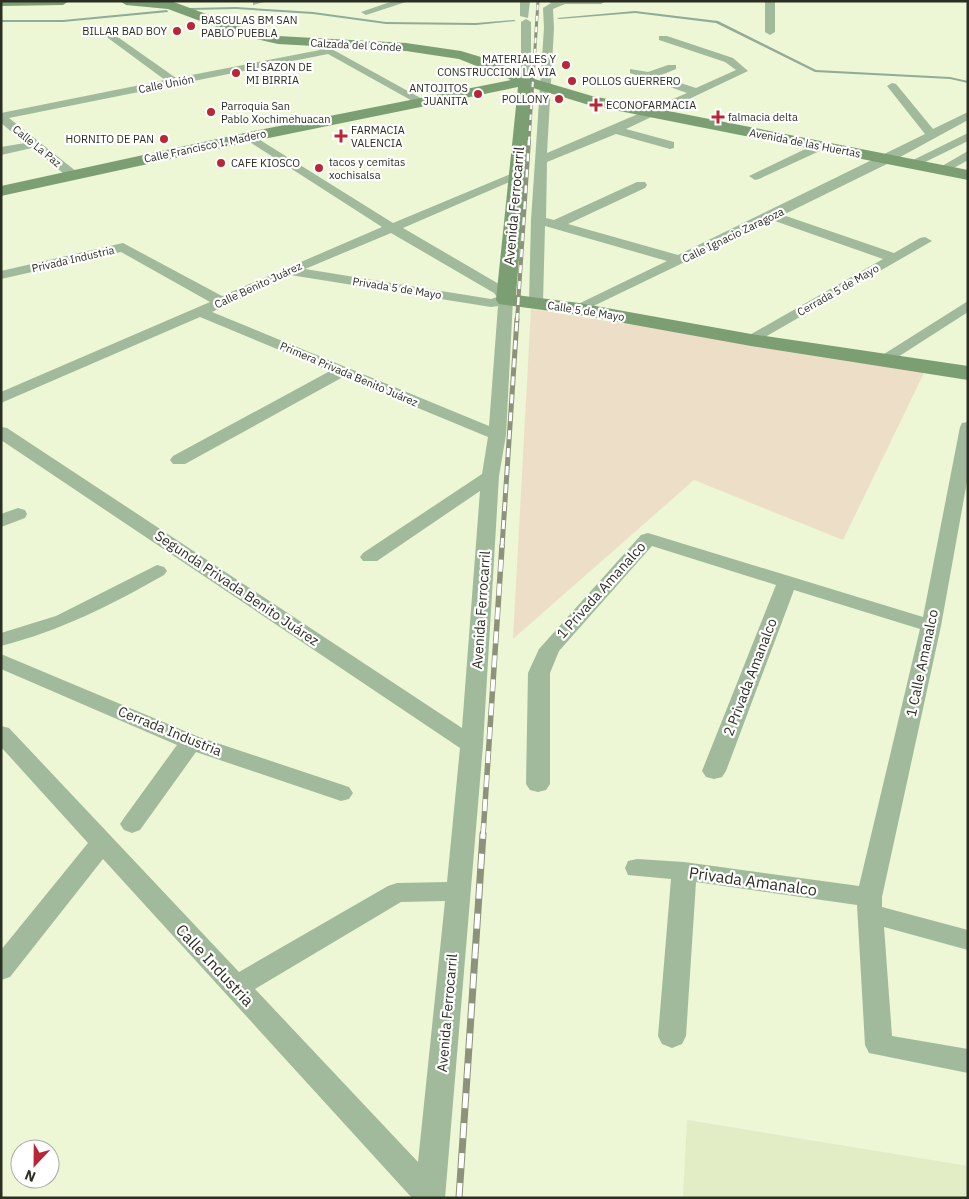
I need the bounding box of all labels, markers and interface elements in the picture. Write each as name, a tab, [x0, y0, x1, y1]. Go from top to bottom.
place label: BASCULAS BM SAN PABLO PUEBLA	[201, 13, 298, 40]
marker: BASCULAS BM SAN PABLO PUEBLA	[185, 20, 197, 32]
place label: BILLAR BAD BOY	[82, 24, 167, 38]
marker: BILLAR BAD BOY	[171, 25, 183, 37]
street label: Calzada del Conde	[310, 36, 402, 54]
place label: MATERIALES Y CONSTRUCCION LA VIA	[437, 52, 556, 79]
marker: MATERIALES Y CONSTRUCCION LA VIA	[560, 59, 572, 71]
place label: EL SAZON DE MI BIRRIA	[246, 60, 312, 87]
marker: EL SAZON DE MI BIRRIA	[230, 67, 242, 79]
street label: Calle Unión	[137, 72, 195, 96]
place label: POLLOS GUERRERO	[582, 74, 681, 88]
marker: POLLOS GUERRERO	[566, 75, 578, 87]
place label: ANTOJITOS JUANITA	[409, 81, 468, 108]
marker: ANTOJITOS JUANITA	[472, 88, 484, 100]
place label: POLLONY	[502, 92, 549, 106]
marker: POLLONY	[553, 93, 565, 105]
place label: ECONOFARMACIA	[606, 98, 696, 112]
place label: Parroquia San Pablo Xochimehuacan	[221, 99, 331, 126]
marker: ECONOFARMACIA	[590, 99, 602, 111]
marker: Parroquia San Pablo Xochimehuacan	[205, 106, 217, 118]
place label: falmacia delta	[728, 110, 798, 124]
marker: falmacia delta	[712, 111, 724, 123]
street label: Calle La Paz	[10, 122, 64, 170]
place label: FARMACIA VALENCIA	[351, 123, 405, 150]
street label: Avenida de las Huertas	[748, 125, 862, 161]
street label: Calle Francisco I. Madero	[143, 126, 267, 166]
marker: FARMACIA VALENCIA	[335, 130, 347, 142]
place label: HORNITO DE PAN	[65, 132, 154, 146]
marker: HORNITO DE PAN	[158, 133, 170, 145]
street label: Avenida Ferrocarril	[500, 146, 528, 266]
place label: tacos y cemitas xochisalsa	[329, 155, 405, 182]
place label: CAFE KIOSCO	[231, 156, 300, 170]
marker: CAFE KIOSCO	[215, 157, 227, 169]
marker: tacos y cemitas xochisalsa	[313, 162, 325, 174]
street label: Calle Ignacio Zaragoza	[680, 204, 786, 266]
street label: Privada Industria	[30, 243, 116, 275]
street label: Calle Benito Juárez	[212, 259, 304, 311]
street label: Cerrada 5 de Mayo	[795, 261, 881, 319]
street label: Privada 5 de Mayo	[351, 274, 443, 302]
street label: Calle 5 de Mayo	[546, 298, 626, 324]
street label: Primera Privada Benito Juárez	[278, 339, 420, 409]
street label: Segunda Privada Benito Juárez	[152, 526, 323, 650]
street label: 1 Privada Amanalco	[553, 538, 649, 642]
street label: Avenida Ferrocarril	[468, 550, 494, 670]
street label: 1 Calle Amanalco	[902, 608, 942, 718]
street label: 2 Privada Amanalco	[719, 615, 781, 738]
street label: Cerrada Industria	[115, 702, 225, 760]
street label: Privada Amanalco	[688, 862, 818, 900]
street label: Calle Industria	[172, 920, 259, 1011]
street label: Avenida Ferrocarril	[433, 953, 461, 1073]
north arrow	[10, 1139, 60, 1189]
text: N	[22, 1166, 38, 1186]

